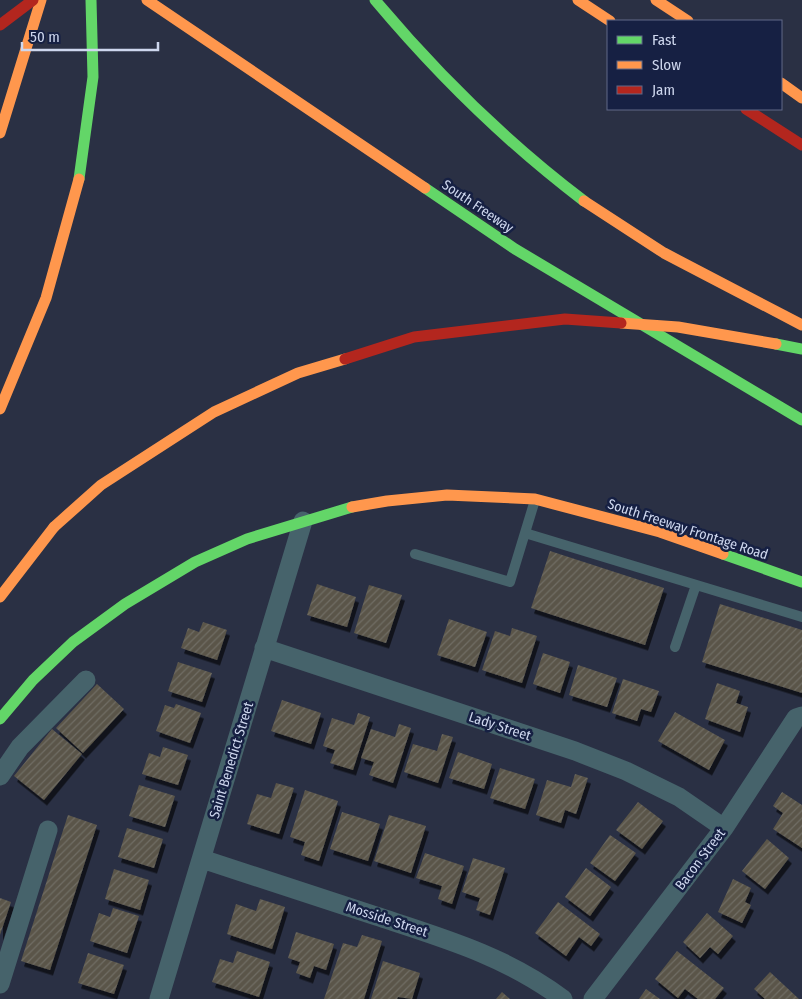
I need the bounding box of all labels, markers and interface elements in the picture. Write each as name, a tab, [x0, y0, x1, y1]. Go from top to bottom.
scale bar	[22, 20, 159, 52]
legend	[607, 20, 782, 110]
text: 50 m	[30, 28, 60, 46]
text: Fast	[652, 31, 676, 49]
text: Slow	[652, 56, 681, 74]
text: Jam	[652, 81, 675, 99]
street label: South Freeway	[439, 176, 517, 237]
street label: South Freeway Frontage Road	[605, 495, 770, 563]
street label: Saint Benedict Street	[206, 700, 257, 820]
street label: Lady Street	[467, 708, 534, 745]
street label: Bacon Street	[672, 825, 729, 893]
street label: Mosside Street	[344, 898, 430, 941]

